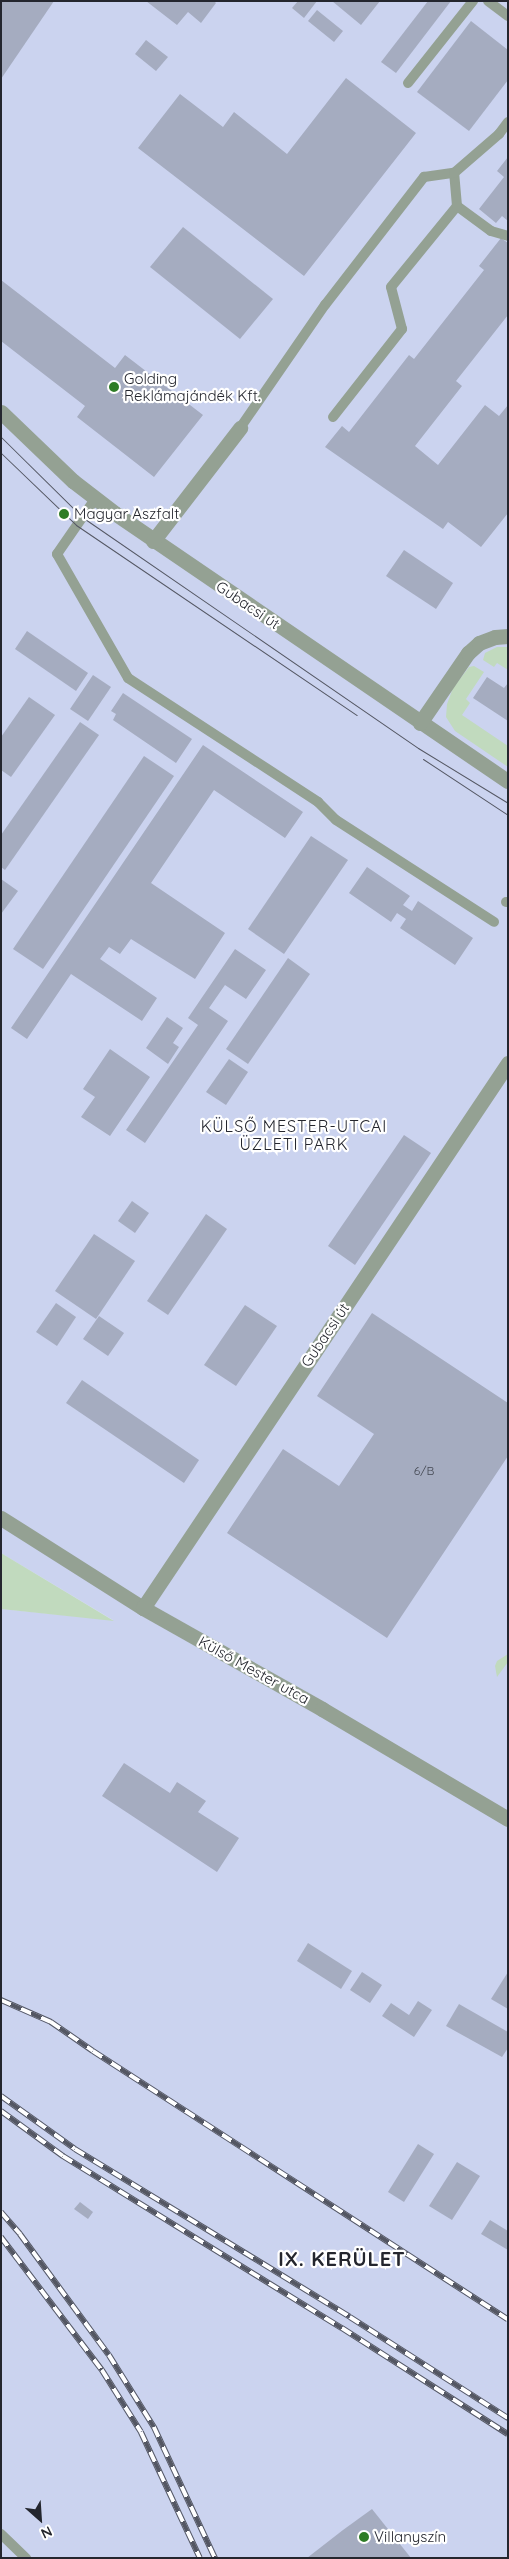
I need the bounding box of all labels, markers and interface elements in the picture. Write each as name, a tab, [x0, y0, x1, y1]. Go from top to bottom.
place label: Golding Reklámajándék Kft.	[124, 369, 261, 404]
marker: Golding Reklámajándék Kft.	[108, 381, 120, 393]
place label: Magyar Aszfalt	[74, 505, 179, 523]
marker: Magyar Aszfalt	[58, 508, 70, 520]
street label: Gubacsi út	[213, 577, 283, 633]
district label: KÜLSŐ MESTER-UTCAI ÜZLETI PARK	[198, 1116, 390, 1154]
street label: Gubacsi út	[297, 1300, 353, 1370]
house number: 6/B	[414, 1464, 434, 1478]
street label: Külső Mester utca	[195, 1632, 313, 1708]
district label: IX. KERÜLET	[277, 2246, 407, 2270]
north arrow	[15, 2494, 65, 2544]
text: N	[38, 2522, 55, 2543]
place label: Villanyszín	[374, 2528, 446, 2546]
marker: Villanyszín	[358, 2531, 370, 2543]

